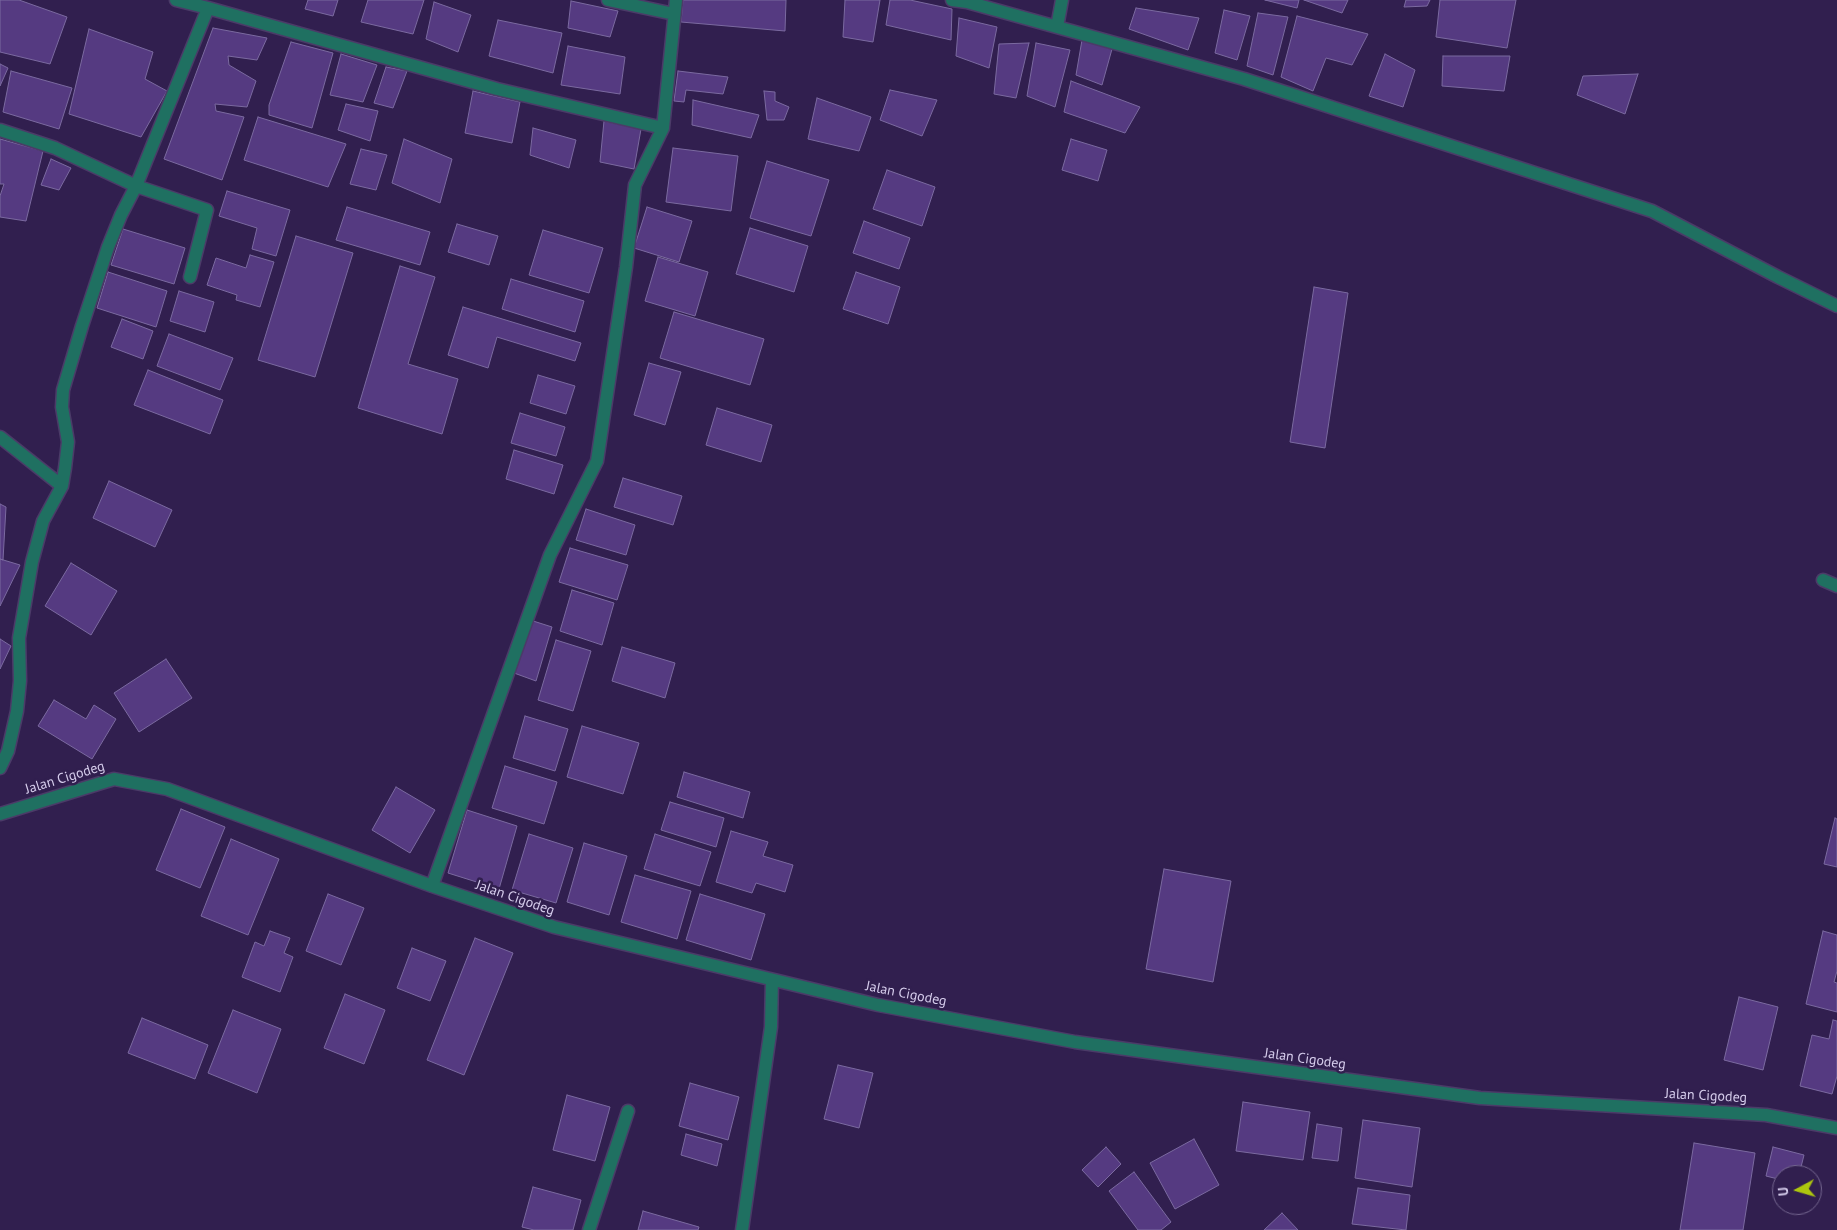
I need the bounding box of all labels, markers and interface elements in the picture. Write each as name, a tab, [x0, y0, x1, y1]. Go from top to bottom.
street label: Jalan Cigodeg	[23, 758, 107, 798]
street label: Jalan Cigodeg	[473, 877, 557, 919]
street label: Jalan Cigodeg	[864, 978, 948, 1010]
street label: Jalan Cigodeg	[1263, 1045, 1347, 1073]
street label: Jalan Cigodeg	[1665, 1085, 1747, 1107]
north arrow	[1772, 1165, 1822, 1215]
text: U	[1774, 1186, 1792, 1197]

